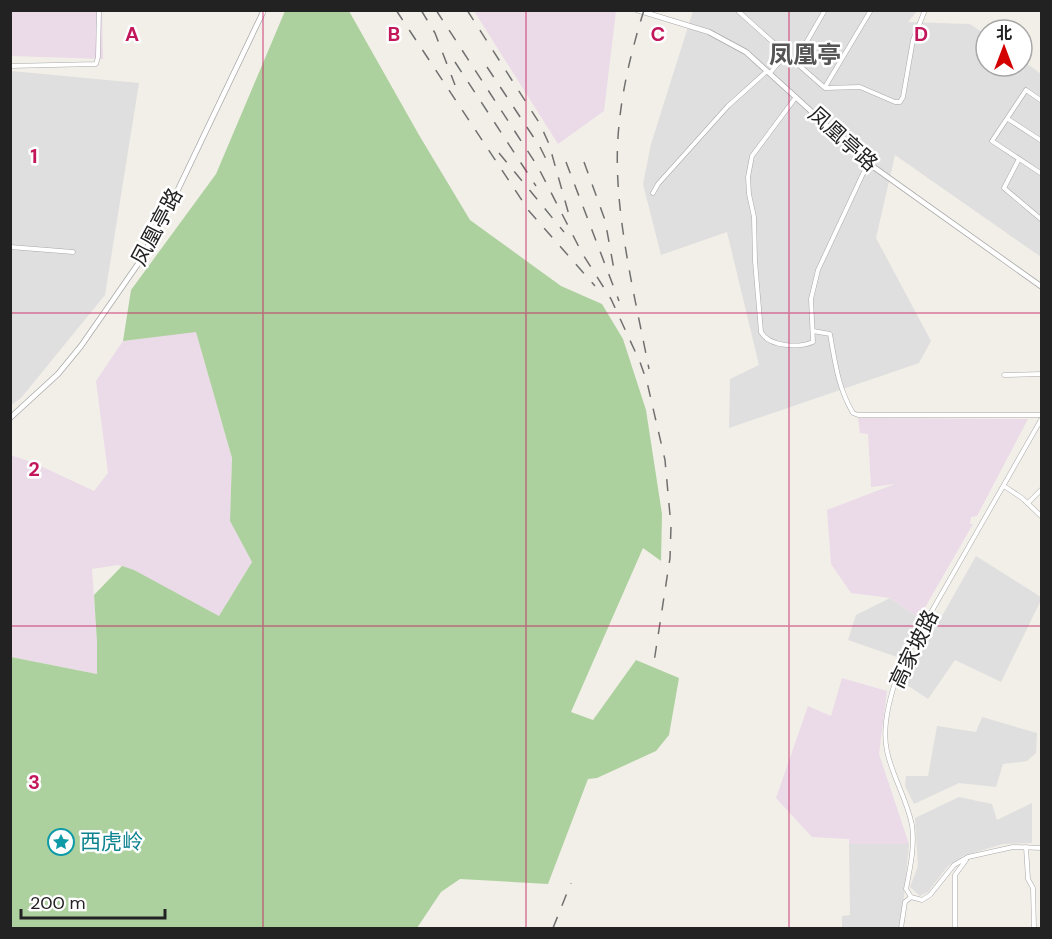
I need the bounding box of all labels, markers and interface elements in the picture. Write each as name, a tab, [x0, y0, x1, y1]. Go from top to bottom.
north arrow	[974, 18, 1034, 78]
text: A	[125, 21, 139, 47]
text: B	[388, 21, 400, 47]
text: C	[651, 21, 665, 47]
text: D	[914, 21, 928, 47]
text: 北	[996, 23, 1012, 44]
district label: 凤凰亭	[769, 39, 841, 70]
street label: 凤凰亭路	[802, 100, 884, 178]
text: 1	[30, 143, 38, 169]
street label: 凤凰亭路	[125, 183, 189, 271]
text: 2	[28, 456, 40, 482]
street label: 高家坡路	[883, 605, 945, 693]
text: 3	[28, 769, 40, 795]
place icon: 西虎岭	[46, 827, 76, 857]
place label: 西虎岭	[80, 828, 143, 856]
scale bar	[21, 882, 165, 920]
text: 200 m	[30, 891, 86, 915]

